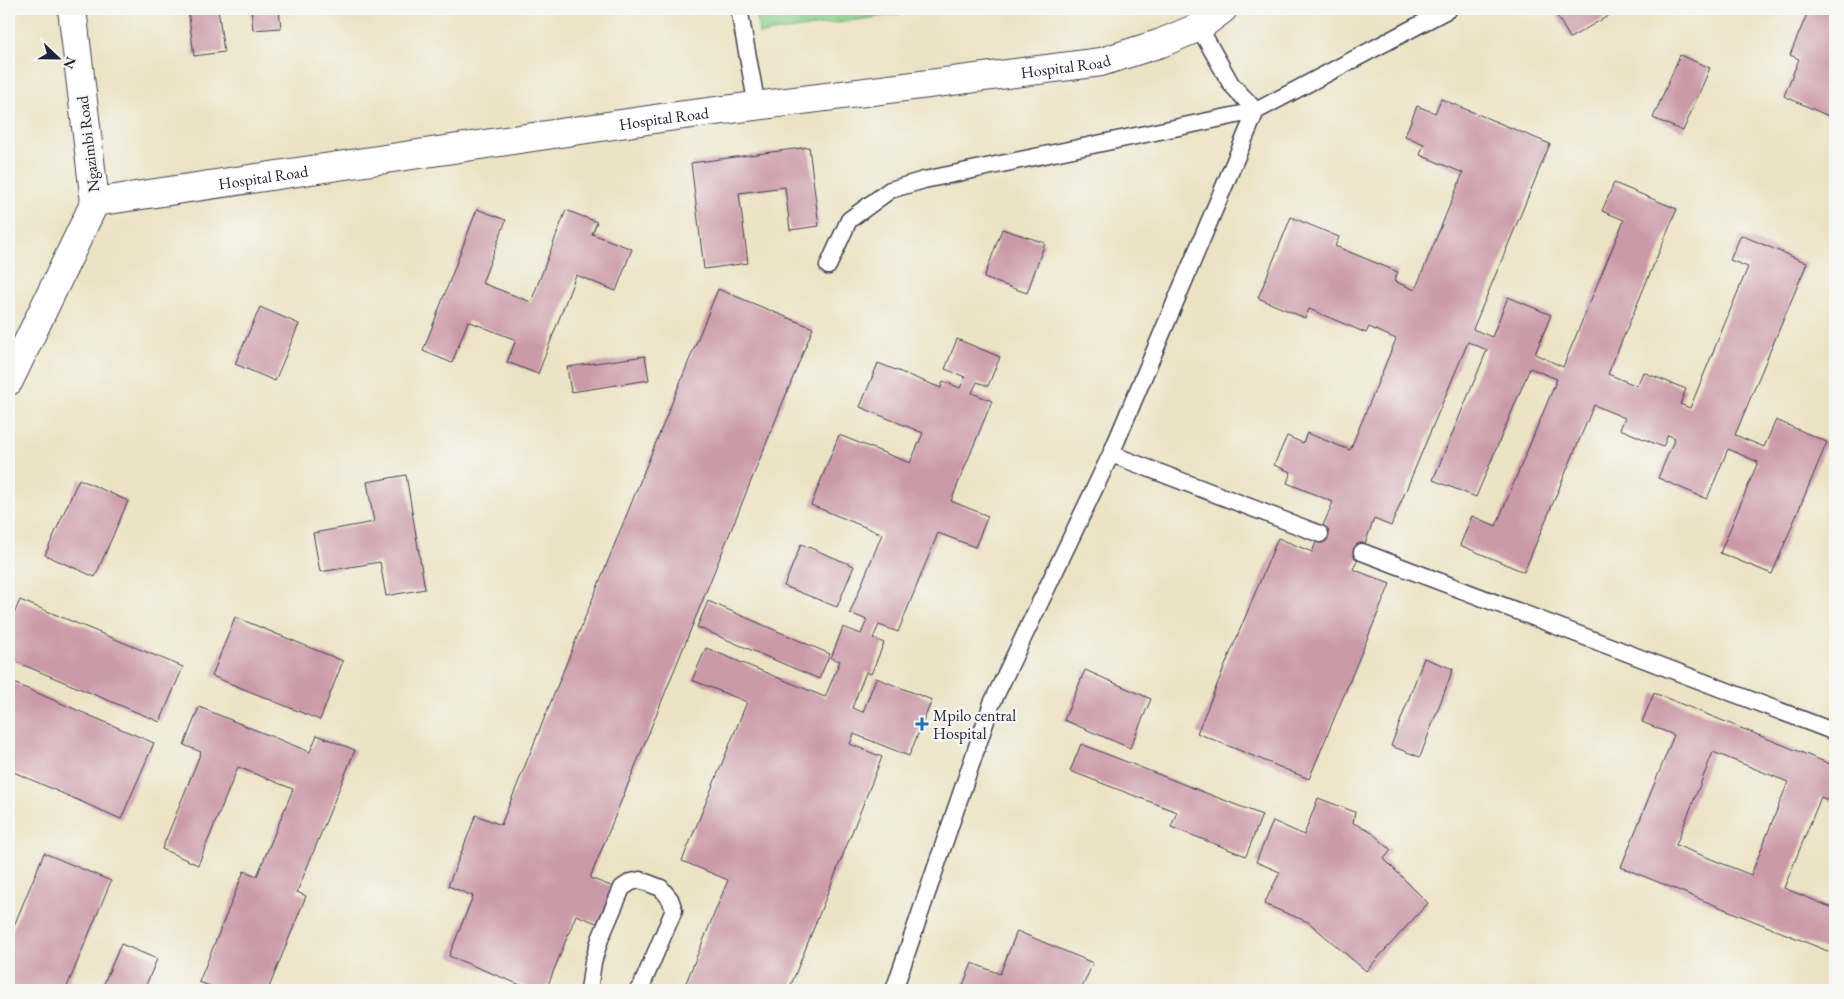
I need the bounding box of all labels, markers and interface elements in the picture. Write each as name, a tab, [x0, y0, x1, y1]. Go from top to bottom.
north arrow	[32, 32, 82, 82]
street label: Hospital Road	[1019, 49, 1114, 83]
text: N	[59, 54, 81, 72]
street label: Ngazimbi Road	[72, 94, 104, 193]
street label: Hospital Road	[618, 101, 711, 135]
street label: Hospital Road	[217, 160, 310, 194]
place label: Mpilo central Hospital	[933, 705, 1016, 744]
marker: Mpilo central Hospital	[915, 717, 929, 731]

